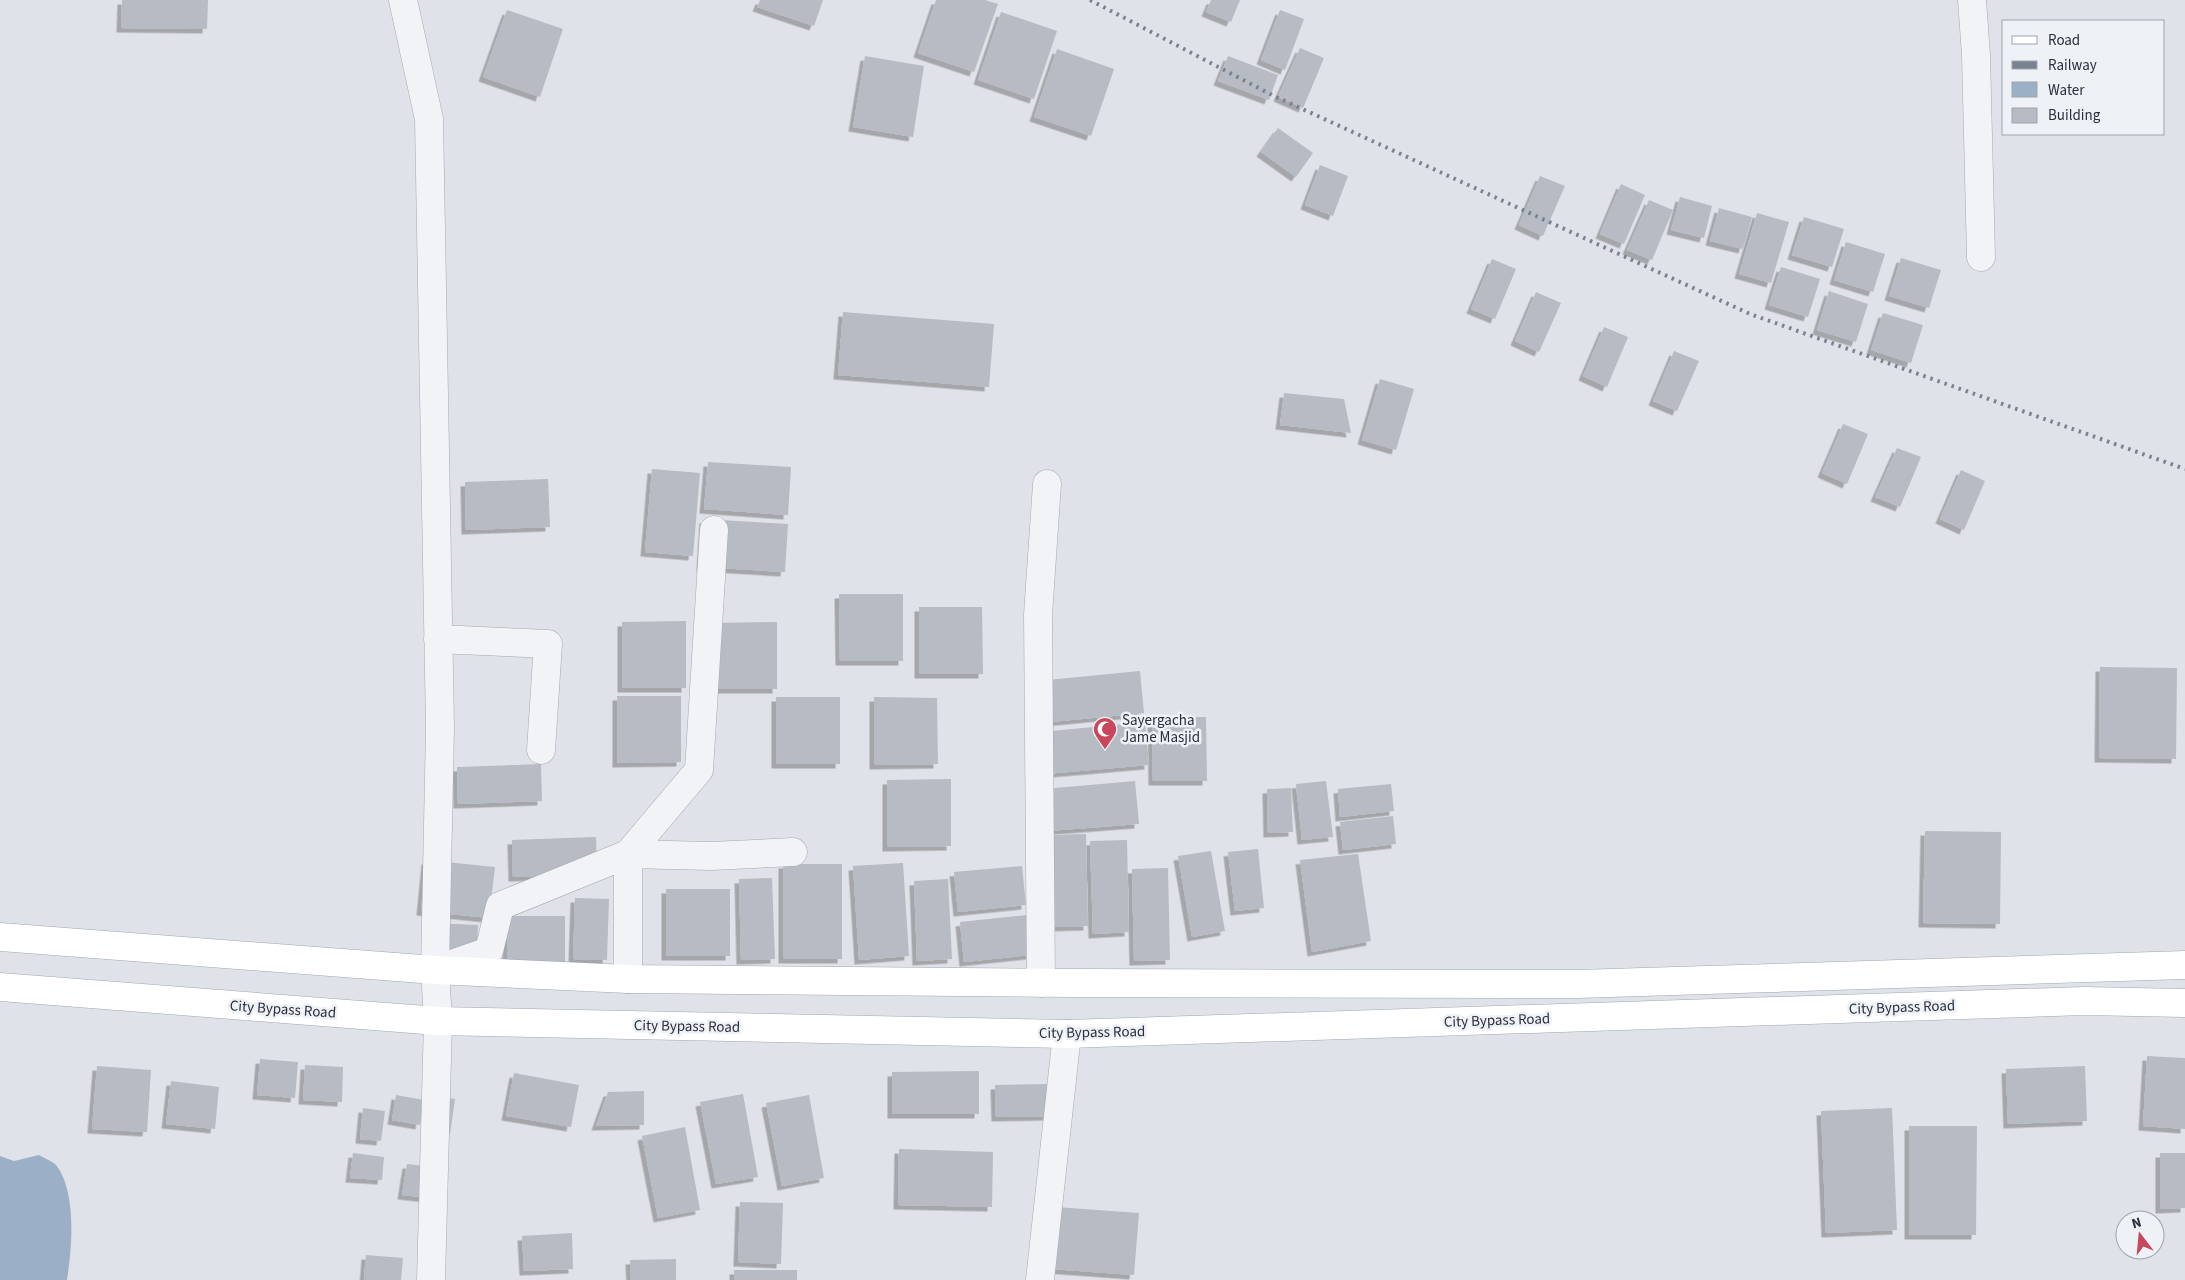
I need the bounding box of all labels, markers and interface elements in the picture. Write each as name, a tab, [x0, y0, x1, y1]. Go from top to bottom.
legend	[2002, 20, 2165, 135]
text: Road	[2048, 30, 2080, 51]
text: Railway	[2048, 55, 2097, 76]
text: Water	[2048, 80, 2085, 101]
text: Building	[2048, 105, 2101, 126]
place label: Sayergacha Jame Masjid	[1122, 710, 1200, 748]
mosque icon: Sayergacha Jame Masjid	[1092, 716, 1118, 750]
street label: City Bypass Road	[229, 995, 337, 1024]
street label: City Bypass Road	[1848, 995, 1956, 1020]
street label: City Bypass Road	[1443, 1008, 1551, 1033]
street label: City Bypass Road	[634, 1015, 740, 1038]
street label: City Bypass Road	[1039, 1021, 1145, 1044]
north arrow	[2115, 1210, 2165, 1260]
text: N	[2129, 1213, 2144, 1234]

